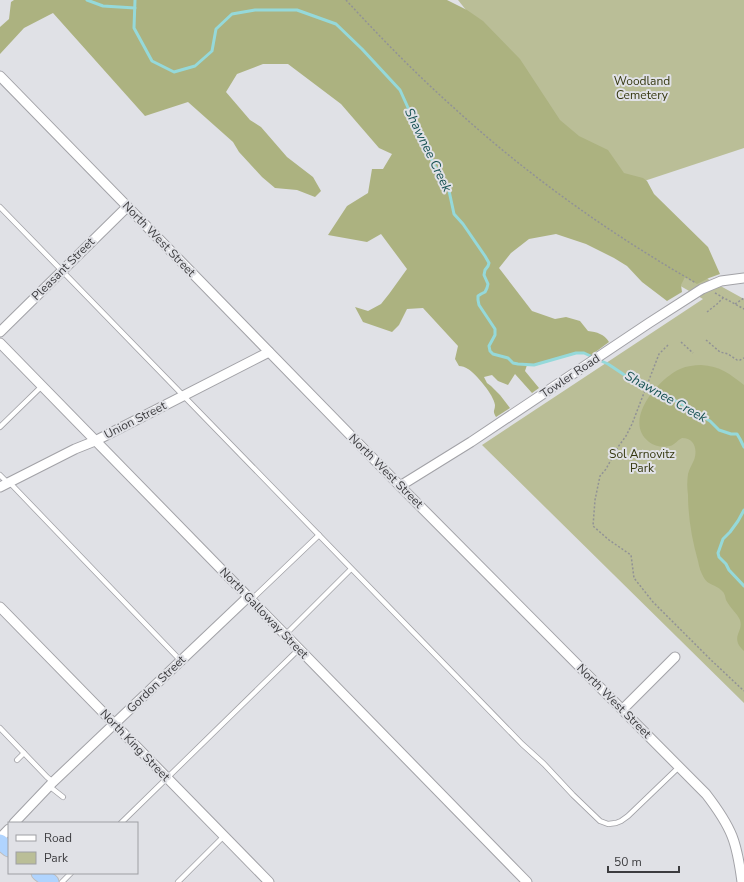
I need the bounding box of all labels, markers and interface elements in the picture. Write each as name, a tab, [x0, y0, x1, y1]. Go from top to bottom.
park label: Woodland Cemetery	[614, 73, 670, 103]
water label: Shawnee Creek	[400, 105, 456, 195]
street label: North West Street	[119, 198, 200, 281]
street label: Pleasant Street	[28, 234, 98, 304]
street label: Towler Road	[537, 350, 603, 402]
water label: Shawnee Creek	[622, 367, 711, 427]
street label: Union Street	[101, 397, 169, 442]
street label: North West Street	[345, 430, 427, 512]
park label: Sol Arnovitz Park	[609, 446, 675, 476]
street label: North Galloway Street	[216, 564, 312, 663]
street label: Gordon Street	[123, 651, 189, 716]
street label: North West Street	[573, 660, 655, 742]
street label: North King Street	[97, 706, 174, 785]
legend	[8, 822, 138, 874]
text: Road	[44, 830, 72, 846]
scale bar	[608, 848, 679, 874]
text: Park	[44, 850, 69, 866]
text: 50 m	[614, 854, 642, 870]

